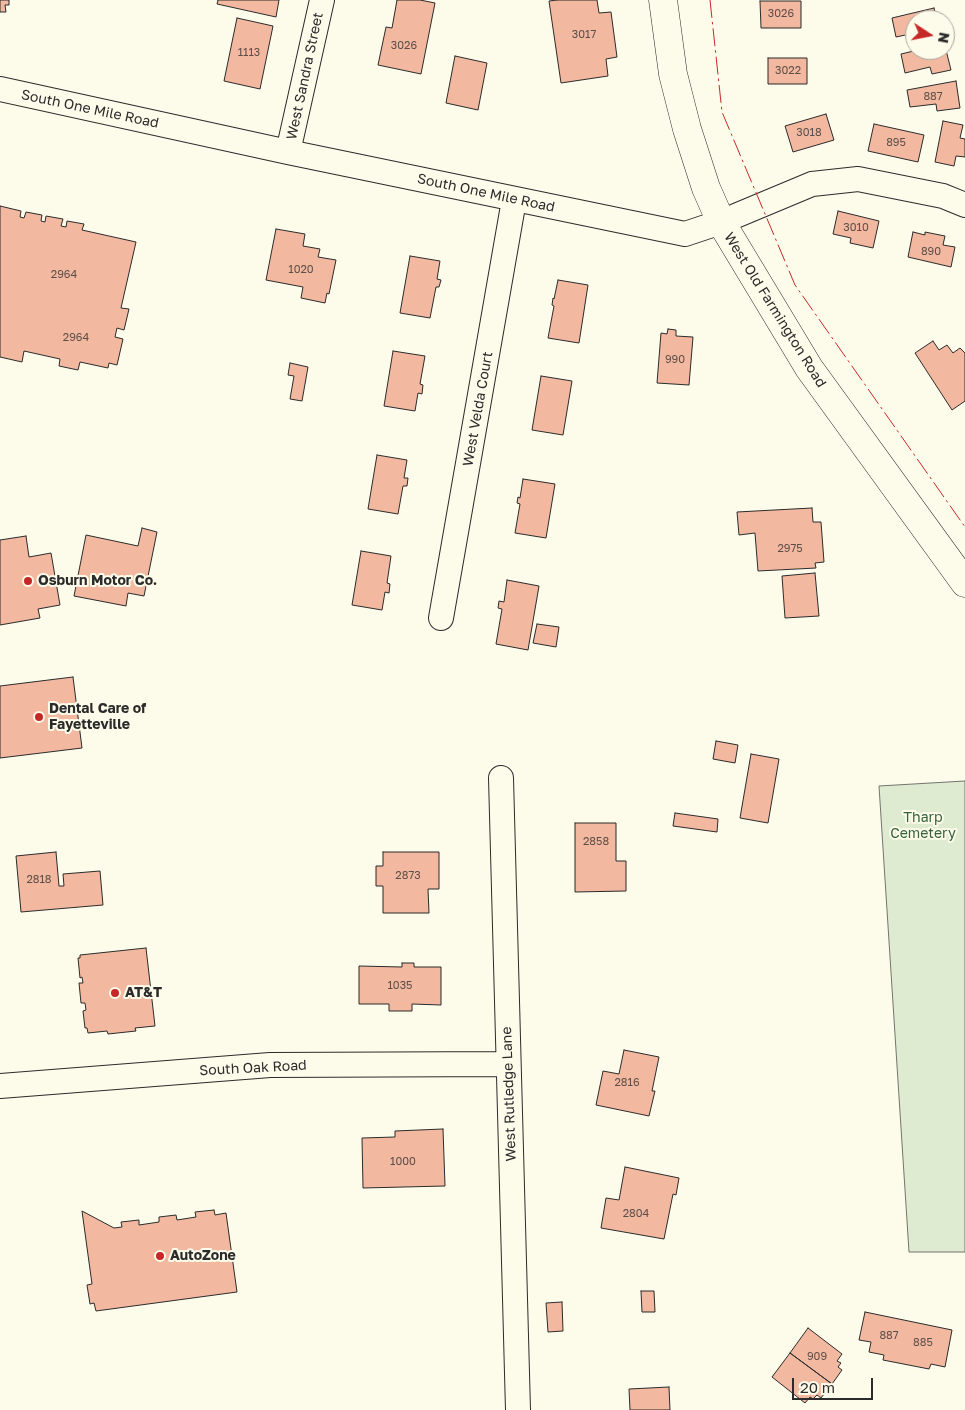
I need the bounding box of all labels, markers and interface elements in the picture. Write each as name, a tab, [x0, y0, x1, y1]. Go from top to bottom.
house number: 3026	[768, 7, 794, 21]
north arrow	[905, 10, 955, 60]
street label: West Sandra Street	[283, 11, 327, 141]
house number: 3017	[572, 28, 596, 42]
text: N	[935, 31, 954, 45]
house number: 3026	[391, 39, 417, 53]
house number: 1113	[238, 46, 260, 60]
house number: 3022	[775, 64, 801, 78]
street label: South One Mile Road	[20, 86, 160, 132]
house number: 887	[923, 90, 943, 104]
house number: 3018	[796, 126, 822, 140]
house number: 895	[886, 136, 906, 150]
street label: South One Mile Road	[416, 170, 556, 216]
house number: 3010	[843, 221, 869, 235]
street label: West Old Farmington Road	[720, 229, 830, 391]
house number: 890	[921, 245, 941, 259]
house number: 1020	[288, 263, 314, 277]
house number: 2964	[51, 268, 77, 282]
house number: 2964	[63, 331, 89, 345]
street label: West Velda Court	[460, 350, 496, 468]
house number: 990	[665, 353, 685, 367]
house number: 2975	[777, 542, 803, 556]
place label: Osburn Motor Co.	[38, 573, 157, 589]
marker: Osburn Motor Co.	[22, 575, 34, 587]
place label: Dental Care of Fayetteville	[49, 701, 146, 734]
marker: Dental Care of Fayetteville	[33, 711, 45, 723]
park label: Tharp Cemetery	[890, 810, 956, 842]
house number: 2858	[583, 835, 609, 849]
house number: 2873	[395, 869, 421, 883]
house number: 2818	[26, 873, 52, 887]
house number: 1035	[388, 979, 412, 993]
place label: AT&T	[125, 985, 162, 1001]
marker: AT&T	[109, 987, 121, 999]
street label: West Rutledge Lane	[498, 1026, 520, 1162]
street label: South Oak Road	[199, 1057, 307, 1079]
house number: 2816	[614, 1076, 640, 1090]
house number: 1000	[390, 1155, 416, 1169]
house number: 2804	[623, 1207, 649, 1221]
place label: AutoZone	[170, 1248, 236, 1264]
marker: AutoZone	[154, 1250, 166, 1262]
house number: 887	[879, 1329, 899, 1343]
house number: 885	[913, 1336, 933, 1350]
house number: 909	[807, 1350, 827, 1364]
scale bar	[795, 1368, 876, 1400]
text: 20 m	[800, 1378, 835, 1396]

